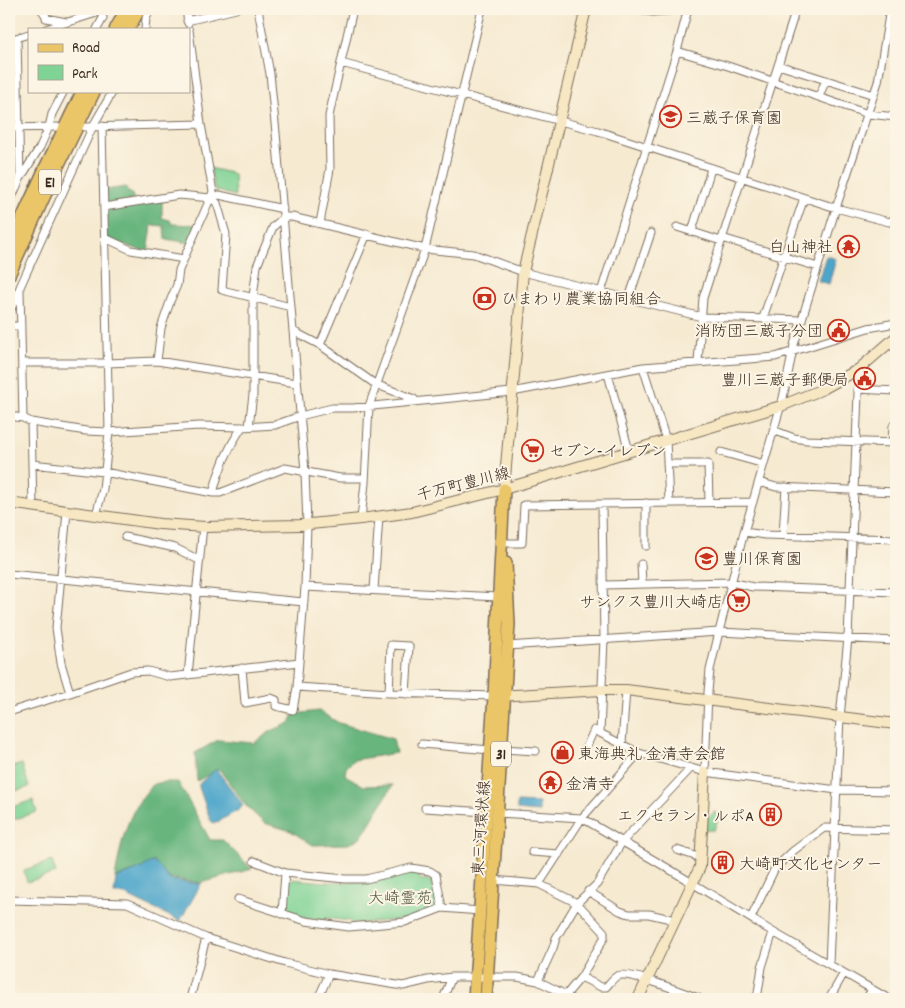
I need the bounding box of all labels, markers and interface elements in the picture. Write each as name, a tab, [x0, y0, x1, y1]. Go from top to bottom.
legend	[28, 28, 190, 92]
text: Road	[72, 38, 100, 60]
text: Park	[72, 64, 98, 86]
school or university icon: 三蔵子保育園	[658, 105, 682, 129]
place label: 三蔵子保育園	[686, 108, 782, 131]
road number: E1	[39, 170, 61, 194]
temple icon: 白山神社	[837, 234, 861, 258]
place label: 白山神社	[769, 237, 833, 260]
bank icon: ひまわり農業協同組合	[473, 286, 497, 310]
place label: ひまわり農業協同組合	[501, 289, 661, 312]
public building icon: 消防団三蔵子分団	[827, 318, 851, 342]
place label: 消防団三蔵子分団	[695, 321, 823, 344]
public building icon: 豊川三蔵子郵便局	[853, 367, 877, 391]
place label: 豊川三蔵子郵便局	[721, 370, 849, 393]
supermarket icon: セブン-イレブン	[521, 438, 545, 462]
place label: セブン-イレブン	[549, 441, 666, 464]
street label: 千万町豊川線	[414, 463, 513, 508]
school or university icon: 豊川保育園	[694, 546, 718, 570]
place label: 豊川保育園	[722, 549, 802, 572]
supermarket icon: サンクス豊川大崎店	[727, 589, 751, 613]
place label: サンクス豊川大崎店	[579, 592, 723, 615]
shop icon: 東海典礼 金清寺会館	[550, 741, 574, 765]
road number: 31	[491, 742, 511, 766]
place label: 東海典礼 金清寺会館	[578, 744, 726, 767]
temple icon: 金清寺	[538, 771, 562, 795]
place label: 金清寺	[566, 774, 614, 797]
street label: 東三河環状線	[468, 779, 497, 877]
building icon: エクセラン・ルポA	[758, 803, 782, 827]
place label: エクセラン・ルポA	[617, 806, 754, 829]
building icon: 大崎町文化センター	[711, 851, 735, 875]
place label: 大崎町文化センター	[739, 854, 882, 877]
park label: 大崎霊苑	[368, 888, 432, 911]

